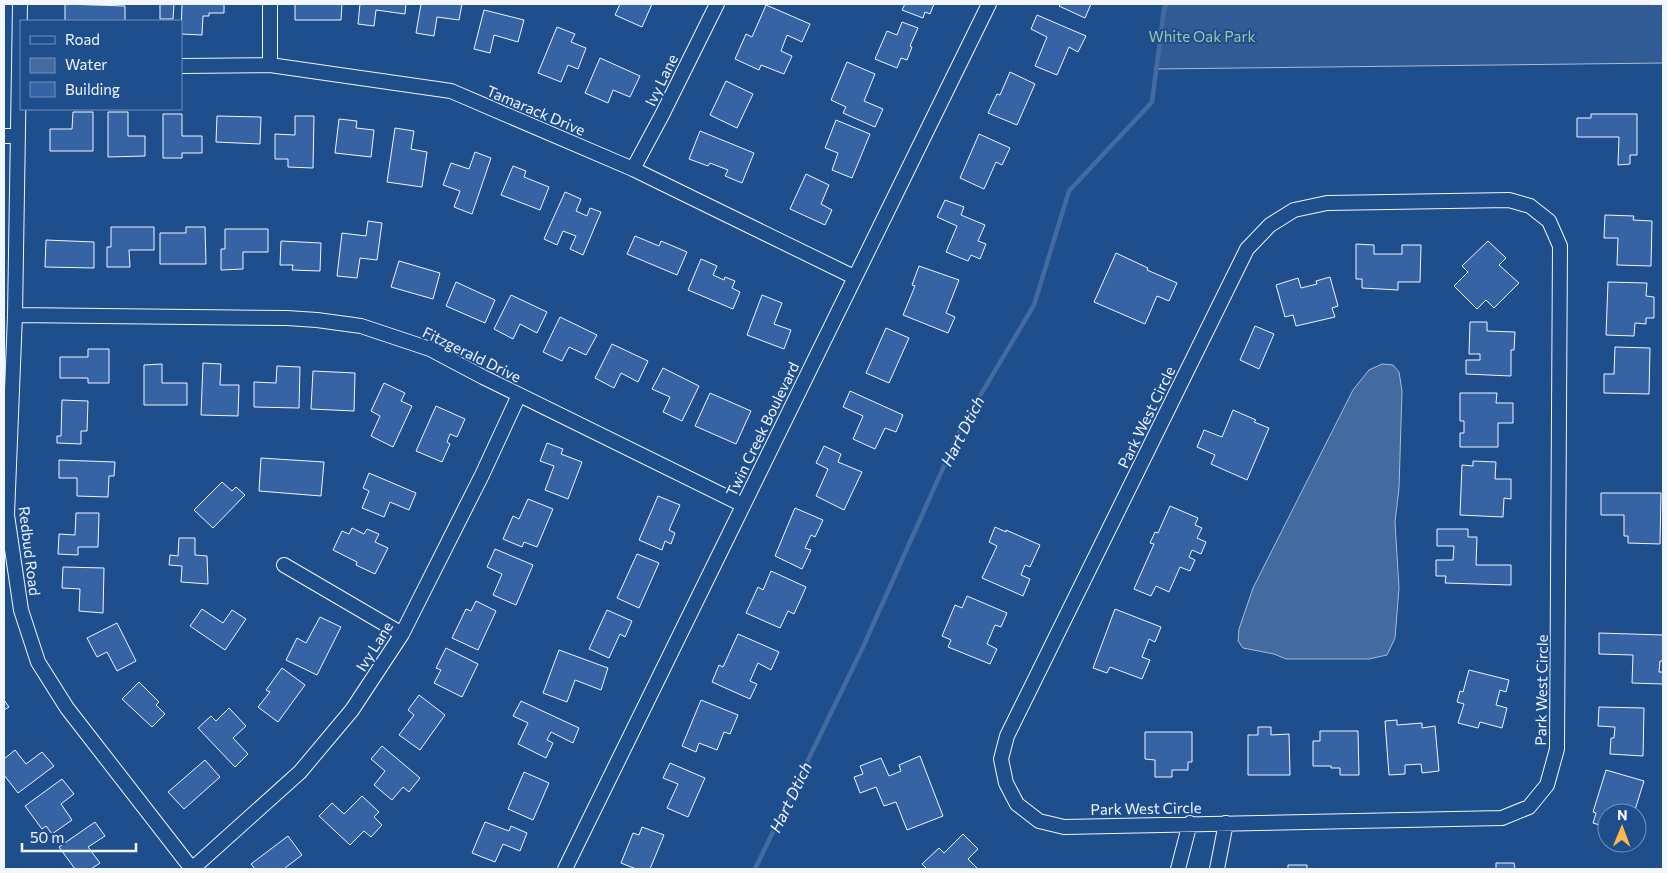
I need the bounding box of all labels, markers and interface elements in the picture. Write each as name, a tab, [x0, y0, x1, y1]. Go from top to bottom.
legend	[20, 20, 182, 110]
park label: White Oak Park	[1148, 27, 1256, 45]
text: Road	[65, 30, 100, 48]
street label: Ivy Lane	[641, 51, 681, 109]
text: Water	[65, 55, 107, 73]
text: Building	[65, 80, 120, 98]
street label: Tamarack Drive	[484, 81, 588, 139]
street label: Fitzgerald Drive	[420, 322, 524, 386]
street label: Twin Creek Boulevard	[722, 359, 802, 499]
street label: Park West Circle	[1114, 363, 1179, 471]
water label: Hart Dtich	[936, 393, 988, 469]
street label: Redbud Road	[16, 505, 44, 597]
street label: Ivy Lane	[352, 618, 396, 674]
street label: Park West Circle	[1531, 634, 1551, 746]
water label: Hart Dtich	[765, 759, 815, 835]
street label: Park West Circle	[1090, 798, 1202, 818]
north arrow	[1597, 803, 1647, 853]
text: N	[1617, 806, 1628, 823]
scale bar	[22, 820, 136, 852]
text: 50 m	[30, 828, 64, 846]

